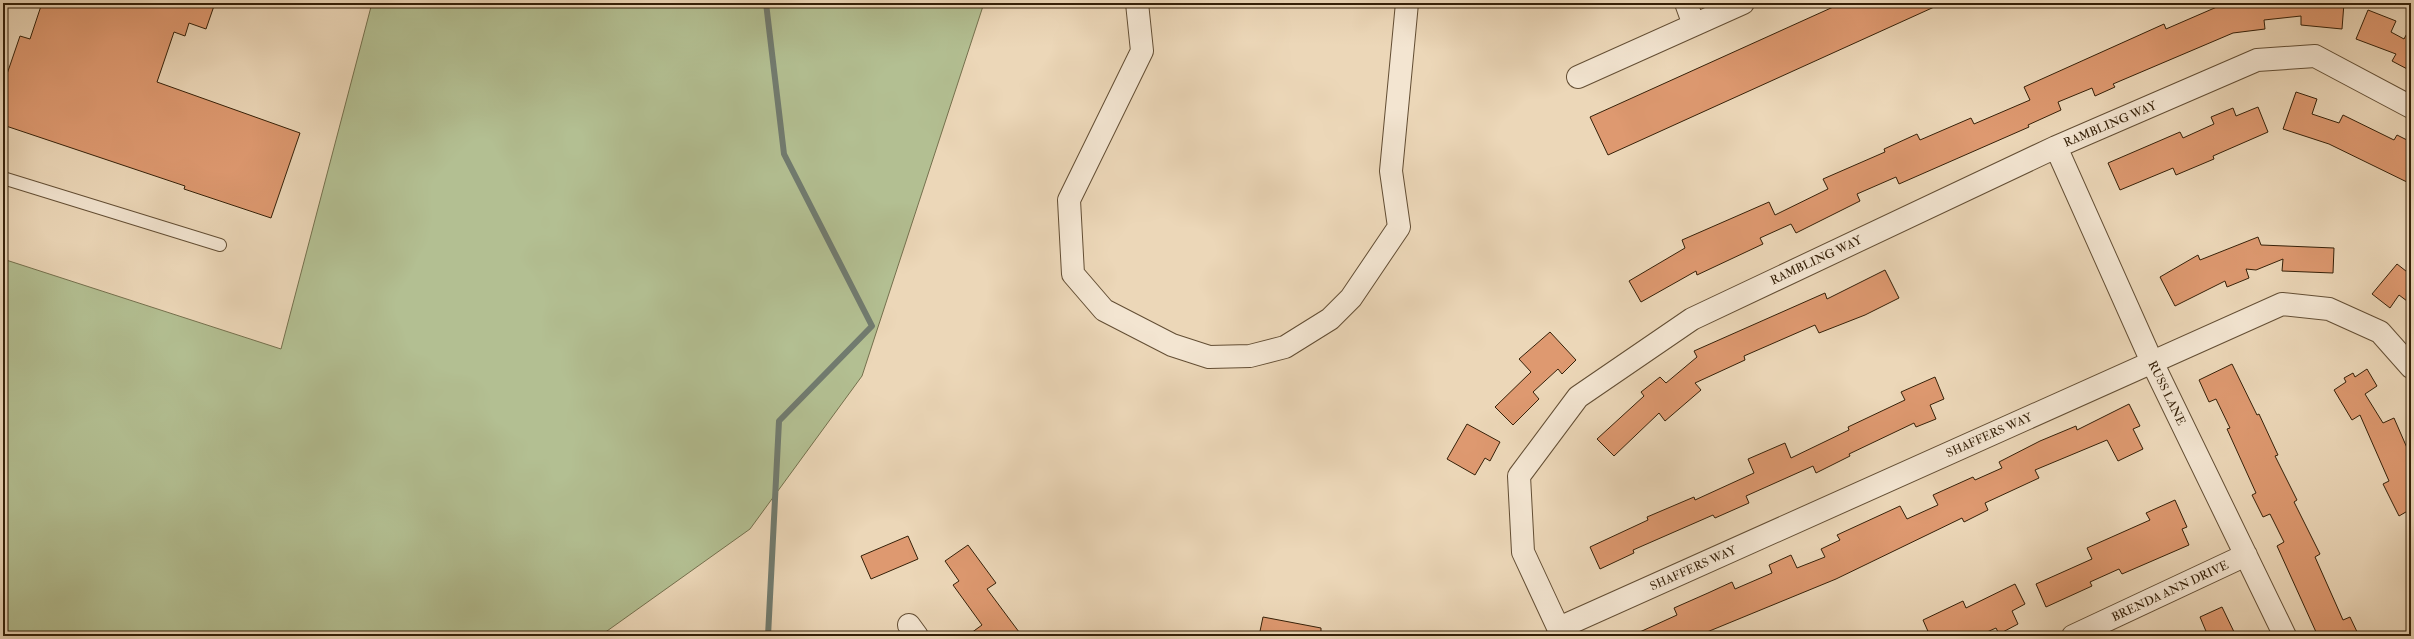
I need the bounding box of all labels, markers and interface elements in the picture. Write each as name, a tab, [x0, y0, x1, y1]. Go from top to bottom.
street label: RAMBLING WAY	[2062, 98, 2160, 151]
street label: RAMBLING WAY	[1768, 232, 1865, 288]
street label: RUSS LANE	[2144, 358, 2189, 428]
street label: SHAFFERS WAY	[1944, 409, 2035, 461]
street label: SHAFFERS WAY	[1648, 542, 1739, 594]
street label: BRENDA ANN DRIVE	[2109, 558, 2231, 625]

